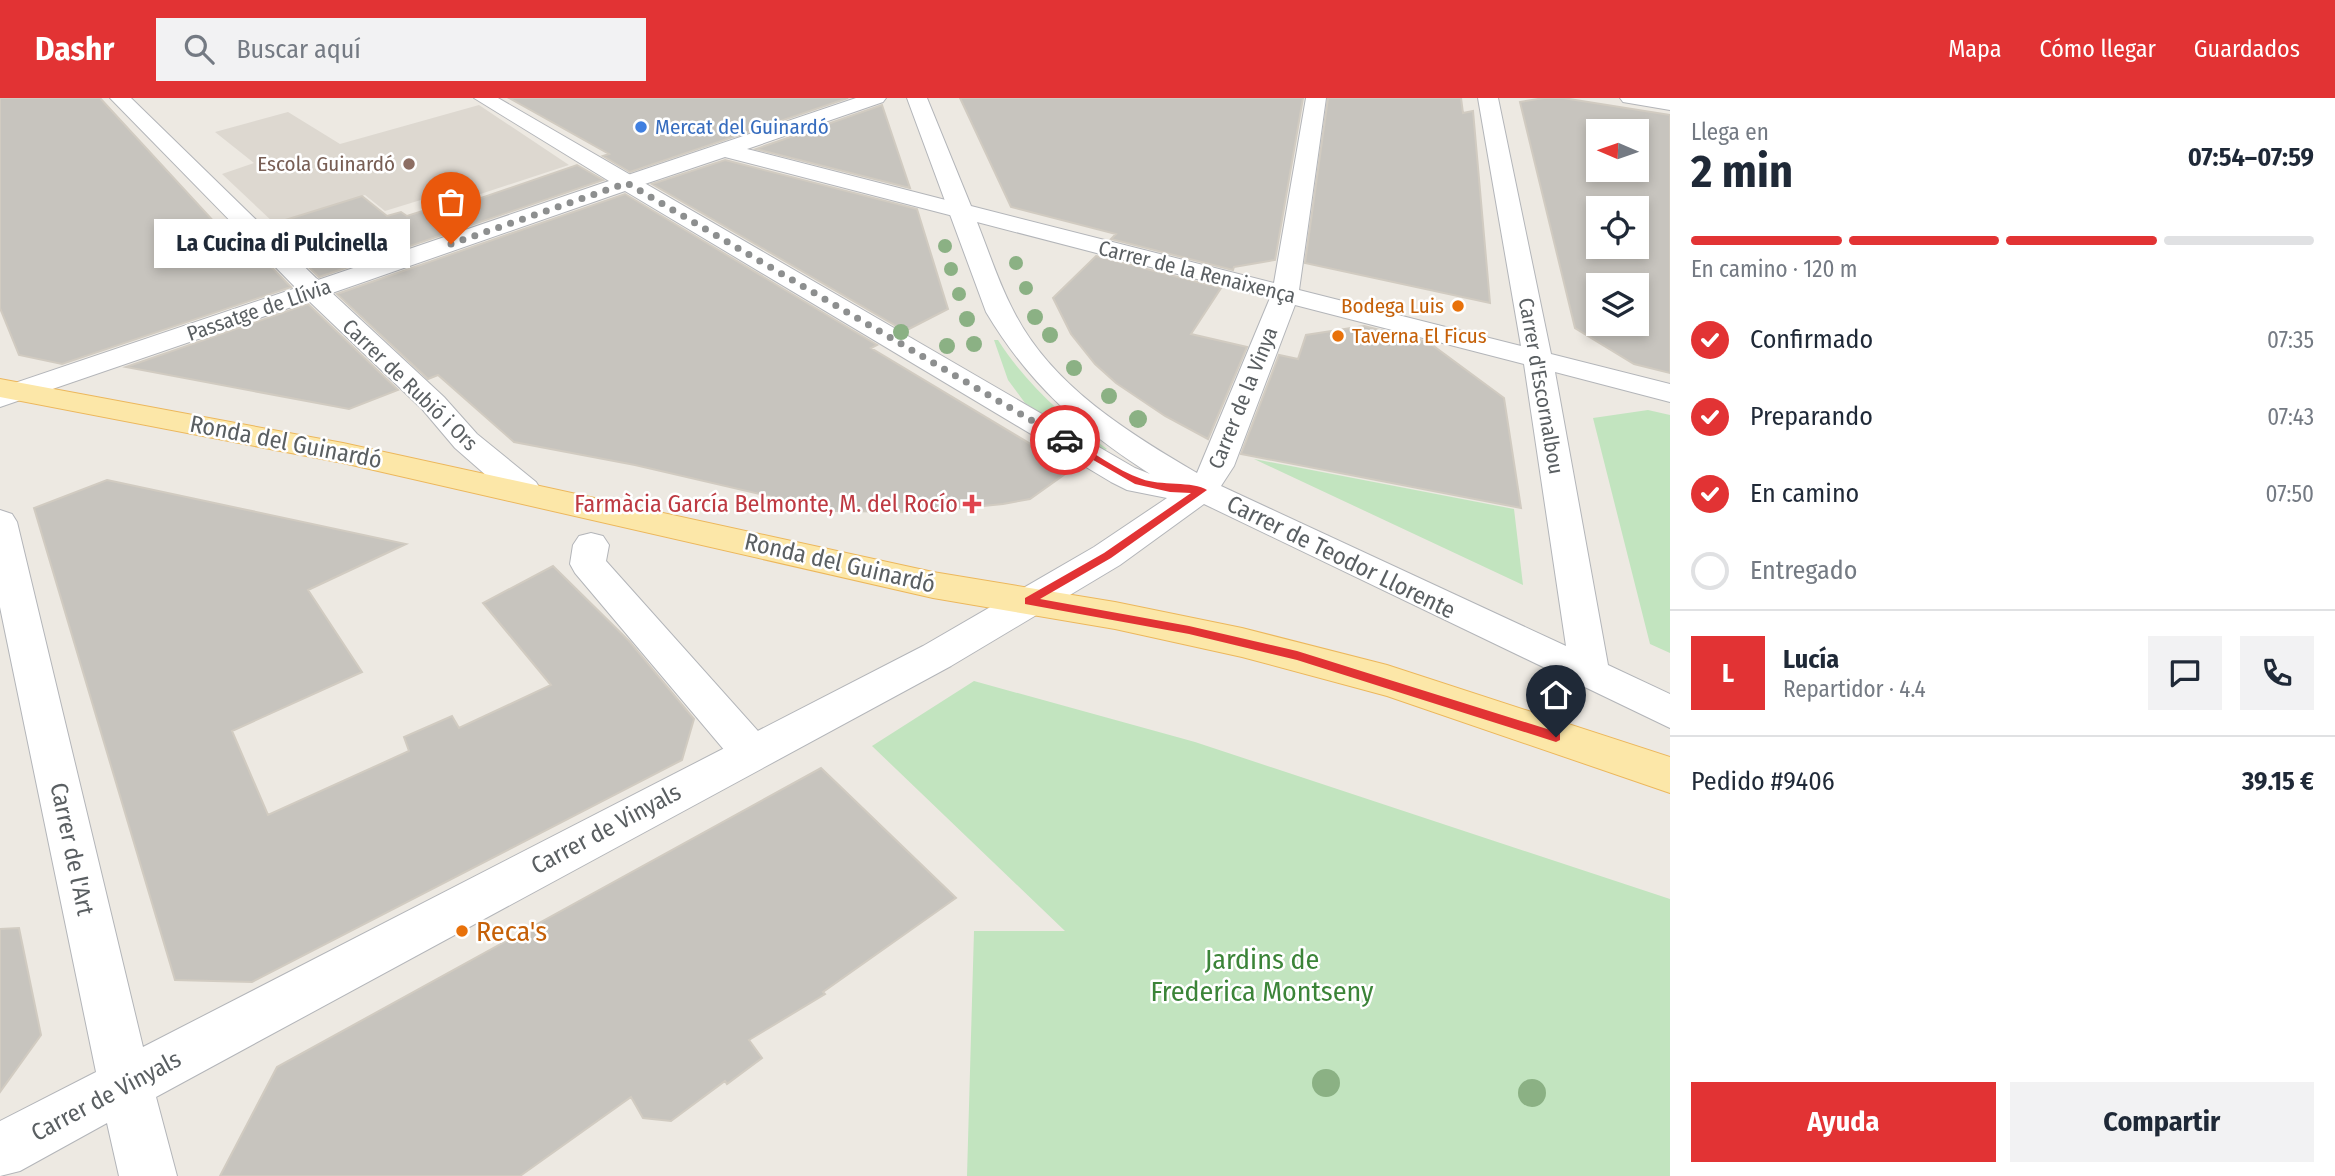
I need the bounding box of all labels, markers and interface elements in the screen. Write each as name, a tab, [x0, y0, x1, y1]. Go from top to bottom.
search box	[156, 18, 646, 81]
text: Dashr	[35, 29, 114, 69]
icon: search	[180, 30, 218, 68]
text: Buscar aquí	[236, 34, 361, 65]
text: Mapa	[1948, 35, 2001, 63]
text: Cómo llegar	[2039, 35, 2156, 63]
text: Guardados	[2194, 35, 2300, 63]
place label: Mercat del Guinardó	[655, 114, 829, 140]
text: Llega en	[1691, 118, 1769, 146]
marker: Mercat del Guinardó	[633, 119, 649, 135]
north arrow	[1586, 119, 1648, 182]
map controls	[1586, 119, 1649, 336]
text: 07:54–07:59	[2188, 142, 2314, 173]
text: 2 min	[1691, 144, 1793, 199]
place label: Escola Guinardó	[257, 151, 395, 177]
marker: Escola Guinardó	[401, 156, 417, 172]
pin	[421, 172, 481, 244]
icon: bag	[432, 183, 470, 221]
button: locate	[1586, 196, 1649, 259]
callout: La Cucina di Pulcinella	[154, 220, 409, 268]
text: La Cucina di Pulcinella	[176, 229, 388, 257]
street label: Carrer de la Renaixença	[1096, 235, 1298, 309]
text: En camino · 120 m	[1691, 255, 1858, 283]
street label: Passatge de Llívia	[184, 273, 334, 347]
button: layers	[1586, 273, 1649, 336]
place label: Bodega Luis	[1341, 293, 1444, 319]
street label: Carrer d'Escornalbou	[1513, 296, 1569, 476]
marker: Bodega Luis	[1450, 298, 1466, 314]
street label: Carrer de Rubió i Ors	[337, 314, 483, 456]
icon: check	[1691, 321, 1729, 359]
street label: Carrer de la Vinya	[1203, 323, 1283, 473]
place label: Taverna El Ficus	[1352, 323, 1487, 349]
text: Confirmado	[1750, 324, 1873, 355]
text: 07:35	[2267, 326, 2314, 354]
marker: Taverna El Ficus	[1330, 328, 1346, 344]
icon: check	[1691, 398, 1729, 436]
text: Preparando	[1750, 401, 1873, 432]
text: 07:43	[2267, 403, 2314, 431]
courier	[1030, 405, 1100, 475]
street label: Ronda del Guinardó	[188, 410, 384, 474]
icon: car	[1046, 421, 1084, 459]
icon: check	[1691, 475, 1729, 513]
text: En camino	[1750, 478, 1859, 509]
text: 07:50	[2266, 480, 2314, 508]
place label: Farmàcia García Belmonte, M. del Rocío	[574, 490, 958, 518]
street label: Carrer de Teodor Llorente	[1222, 490, 1460, 624]
marker: Farmàcia García Belmonte, M. del Rocío	[964, 496, 980, 512]
street label: Ronda del Guinardó	[742, 527, 938, 599]
text: Entregado	[1750, 555, 1857, 586]
button: chat	[2148, 636, 2222, 710]
button: phone	[2240, 636, 2314, 710]
text: Lucía	[1783, 644, 1839, 675]
text: L	[1722, 658, 1734, 689]
pin	[1526, 665, 1586, 737]
text: Repartidor · 4.4	[1783, 675, 1926, 703]
icon: home	[1537, 676, 1575, 714]
text: Pedido #9406	[1691, 766, 1835, 797]
text: 39.15 €	[2242, 766, 2314, 797]
street label: Carrer de Vinyals	[526, 778, 686, 880]
street label: Carrer de l'Art	[44, 780, 100, 918]
place label: Reca's	[476, 915, 547, 948]
marker: Reca's	[454, 923, 470, 939]
park label: Jardins de Frederica Montseny	[1150, 943, 1374, 1008]
street label: Carrer de Vinyals	[26, 1045, 186, 1147]
button: Ayuda	[1691, 1082, 1996, 1162]
button: Compartir	[2010, 1082, 2314, 1162]

